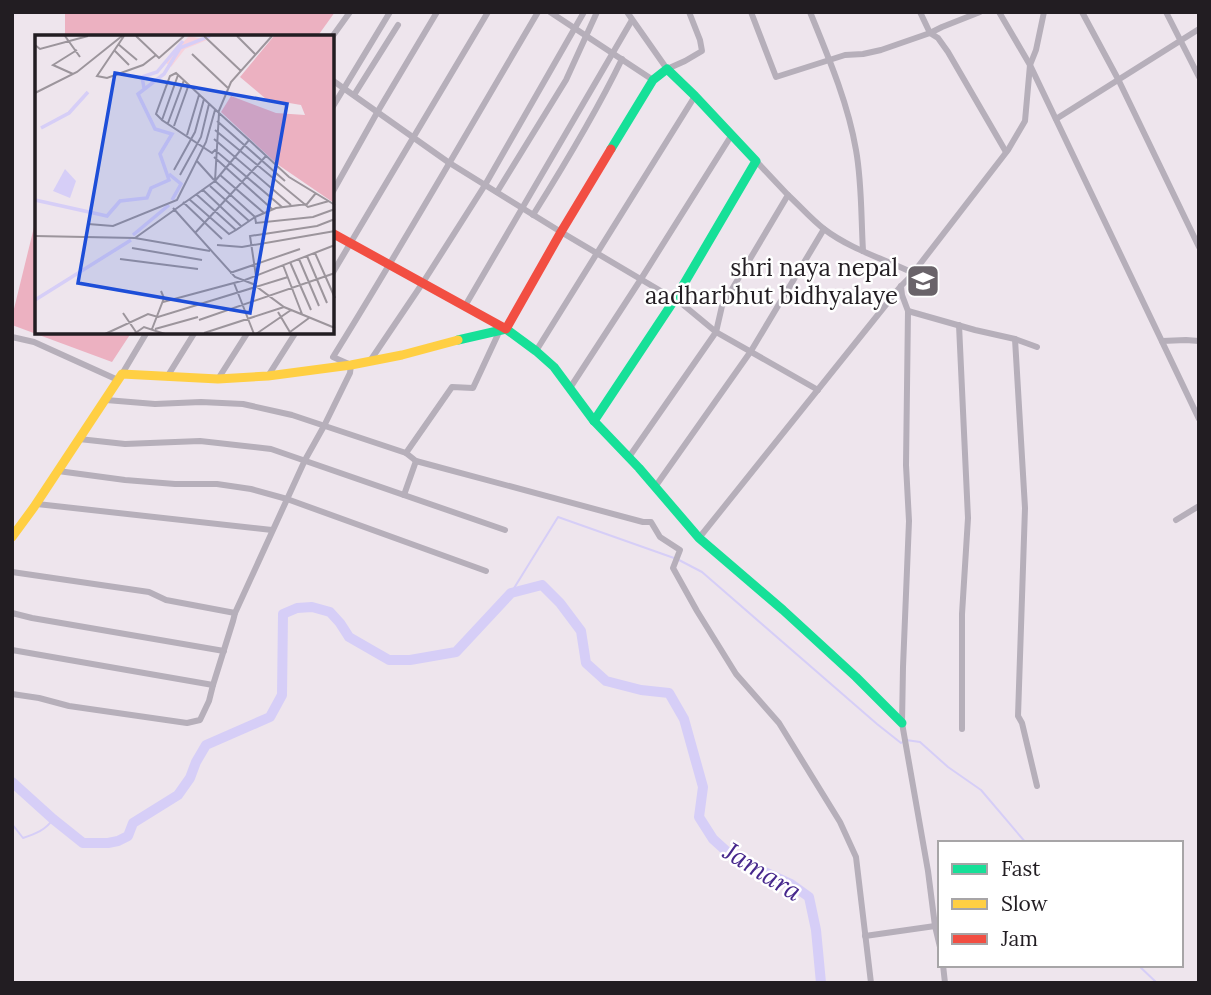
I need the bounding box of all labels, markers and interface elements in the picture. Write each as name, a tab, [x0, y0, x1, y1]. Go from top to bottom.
inset map	[35, 35, 334, 334]
place label: shri naya nepal aadharbhut bidhyalaye	[645, 252, 898, 311]
school or university icon: shri naya nepal aadharbhut bidhyalaye	[904, 262, 942, 300]
water label: Jamara	[717, 834, 809, 908]
legend	[938, 841, 1183, 967]
text: Fast	[1001, 855, 1041, 882]
text: Slow	[1001, 890, 1048, 917]
text: Jam	[1000, 925, 1038, 952]

